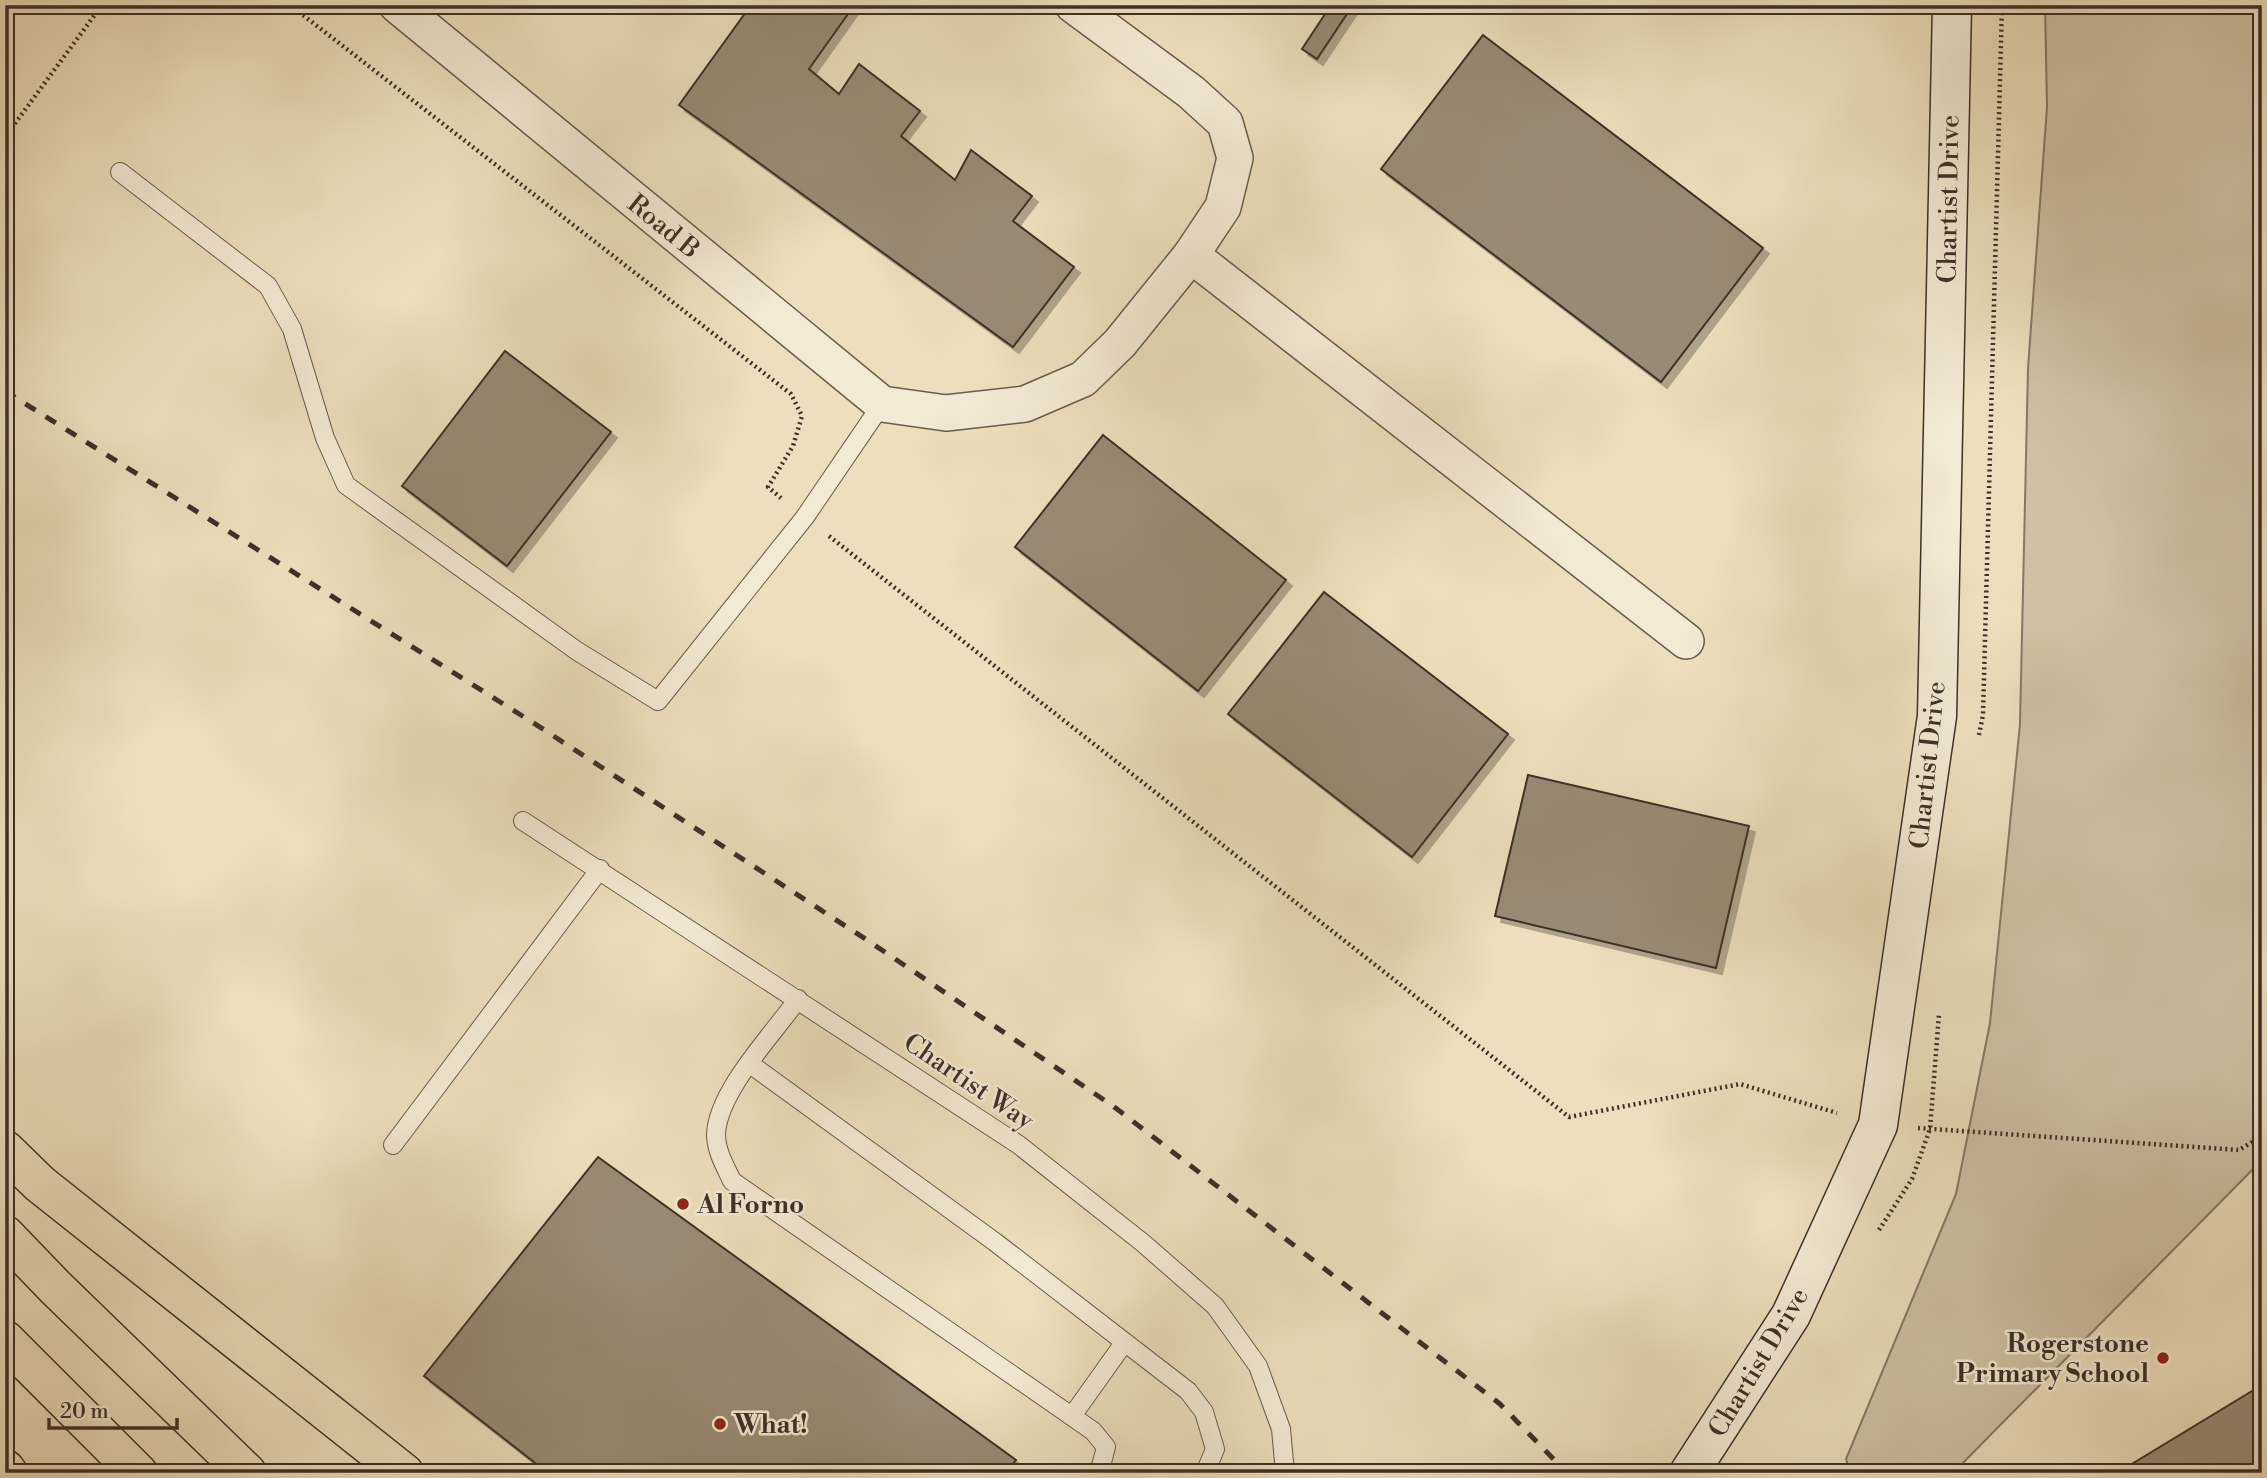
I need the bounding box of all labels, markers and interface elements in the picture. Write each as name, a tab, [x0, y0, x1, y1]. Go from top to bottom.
street label: Chartist Drive	[1932, 114, 1966, 284]
street label: Road B	[621, 188, 706, 266]
street label: Chartist Drive	[1903, 680, 1953, 851]
street label: Chartist Way	[897, 1027, 1040, 1137]
place label: Al Forno	[696, 1189, 804, 1221]
marker: Al Forno	[675, 1196, 691, 1212]
street label: Chartist Drive	[1702, 1282, 1816, 1443]
place label: Rogerstone Primary School	[1956, 1328, 2149, 1390]
marker: Rogerstone Primary School	[2155, 1350, 2171, 1366]
scale bar	[49, 1387, 177, 1431]
text: 20 m	[60, 1399, 109, 1425]
place label: What!	[733, 1409, 808, 1441]
marker: What!	[712, 1416, 728, 1432]

